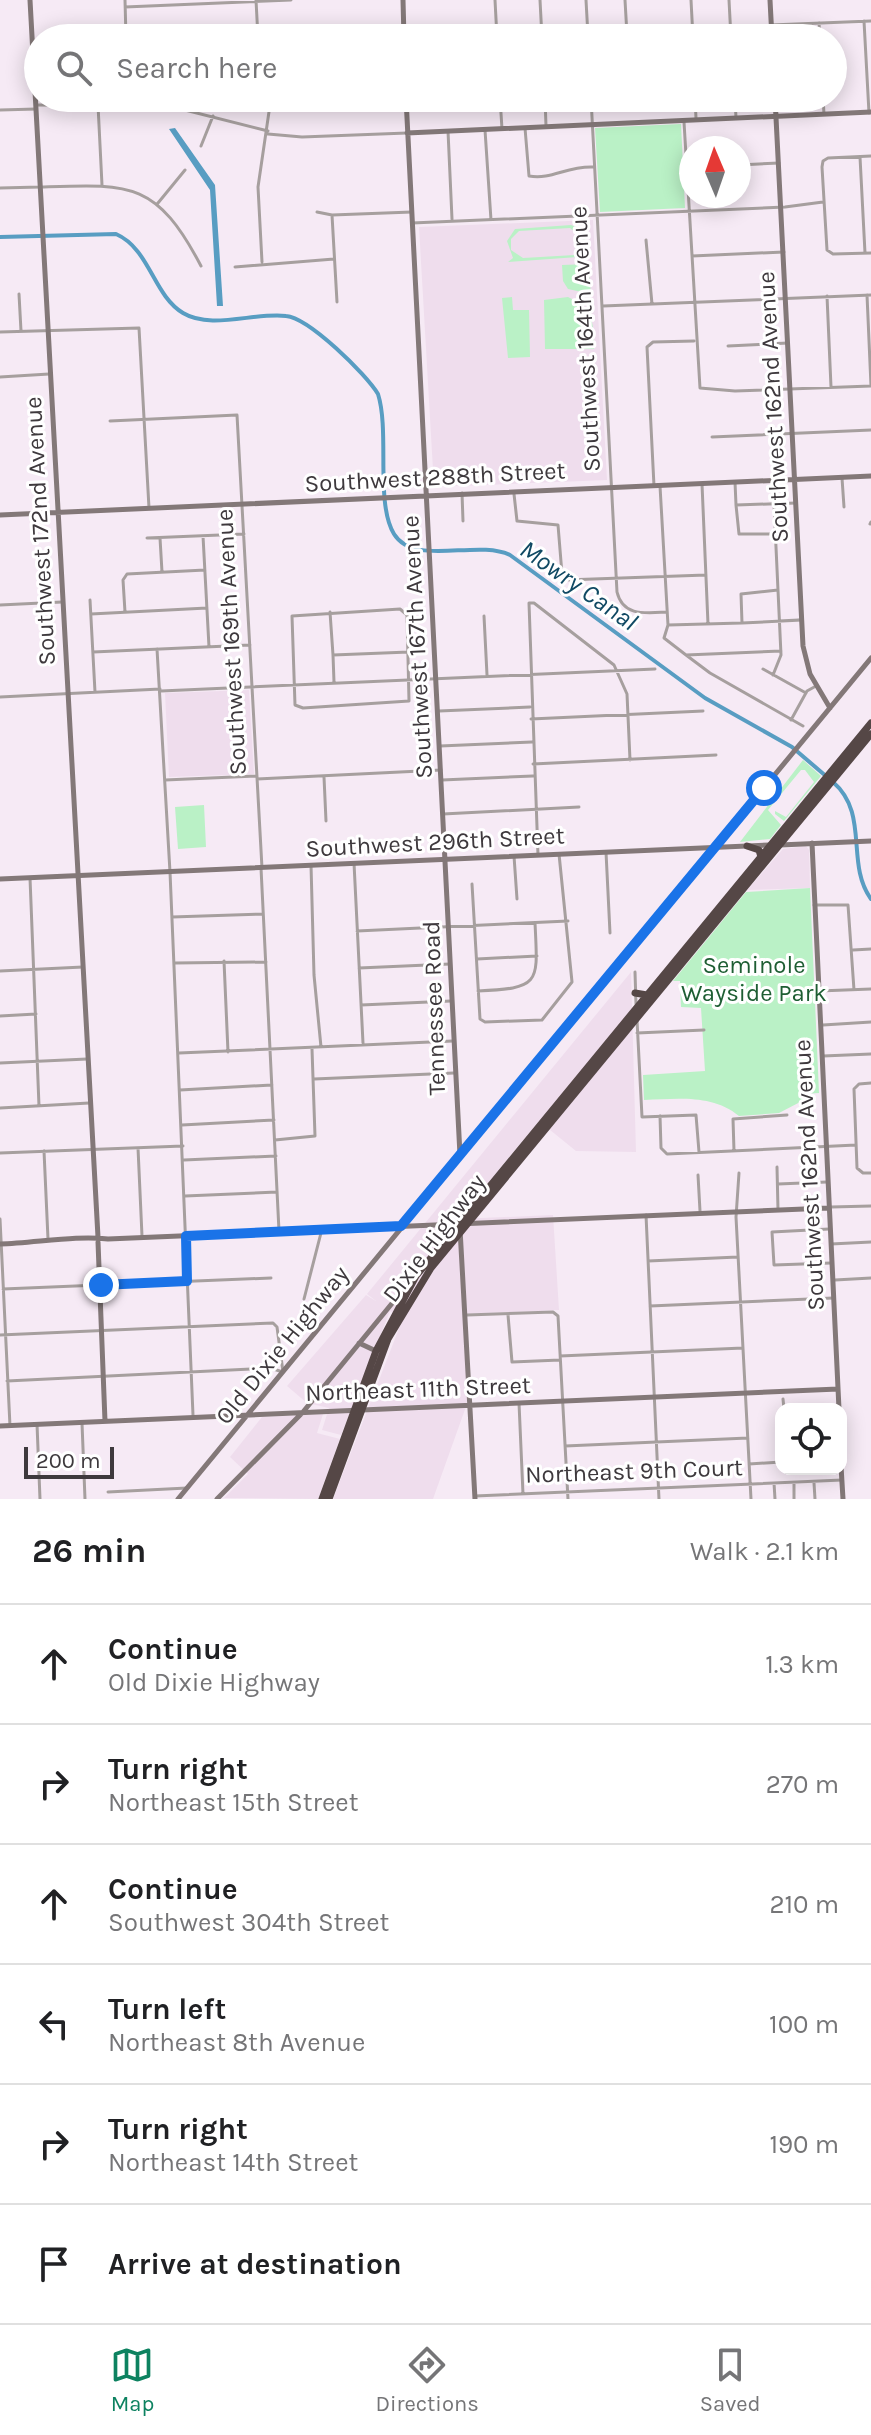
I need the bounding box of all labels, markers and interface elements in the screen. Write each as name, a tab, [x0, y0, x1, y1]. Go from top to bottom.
search box	[24, 24, 847, 112]
icon: search	[52, 46, 96, 90]
text: Search here	[116, 50, 277, 86]
north arrow	[679, 136, 751, 208]
street label: Southwest 164th Avenue	[564, 205, 606, 473]
street label: Southwest 162nd Avenue	[752, 271, 794, 543]
street label: Southwest 172nd Avenue	[19, 396, 61, 666]
street label: Southwest 288th Street	[304, 456, 566, 498]
street label: Southwest 169th Avenue	[210, 508, 252, 776]
street label: Southwest 167th Avenue	[396, 515, 438, 779]
water label: Mowry Canal	[514, 534, 644, 637]
route start	[746, 770, 782, 806]
street label: Southwest 296th Street	[305, 821, 565, 863]
street label: Tennessee Road	[417, 920, 451, 1096]
park label: Seminole Wayside Park	[681, 951, 827, 1007]
street label: Southwest 162nd Avenue	[788, 1039, 830, 1311]
street label: Dixie Highway	[377, 1168, 491, 1308]
street label: Old Dixie Highway	[210, 1260, 354, 1430]
route end	[83, 1267, 119, 1303]
street label: Northeast 11th Street	[305, 1371, 531, 1407]
map controls	[775, 1403, 847, 1475]
button: locate	[775, 1403, 847, 1475]
scale bar	[24, 1443, 114, 1479]
text: 200 m	[36, 1448, 101, 1474]
street label: Northeast 9th Court	[525, 1453, 743, 1489]
text: 26 min	[32, 1531, 146, 1571]
text: Walk · 2.1 km	[690, 1536, 839, 1567]
text: Continue	[108, 1631, 238, 1667]
icon: ahead	[32, 1642, 76, 1686]
text: 1.3 km	[765, 1649, 839, 1680]
text: Old Dixie Highway	[108, 1667, 320, 1698]
text: Turn right	[108, 1751, 248, 1787]
icon: right	[32, 1762, 76, 1806]
text: 270 m	[766, 1769, 839, 1800]
text: Northeast 15th Street	[108, 1787, 358, 1818]
text: Continue	[108, 1871, 238, 1907]
icon: ahead	[32, 1882, 76, 1926]
text: 210 m	[769, 1889, 839, 1920]
text: Southwest 304th Street	[108, 1907, 389, 1938]
text: Turn left	[108, 1991, 226, 2027]
icon: left	[32, 2002, 76, 2046]
text: 100 m	[769, 2009, 839, 2040]
text: Northeast 8th Avenue	[108, 2027, 365, 2058]
text: Turn right	[108, 2111, 248, 2147]
icon: right	[32, 2122, 76, 2166]
text: 190 m	[769, 2129, 839, 2160]
text: Northeast 14th Street	[108, 2147, 358, 2178]
icon: arrive	[32, 2242, 76, 2286]
text: Arrive at destination	[108, 2246, 402, 2282]
tab: Map	[110, 2343, 154, 2417]
tab: Directions	[375, 2343, 479, 2417]
tab: Saved	[700, 2343, 761, 2417]

